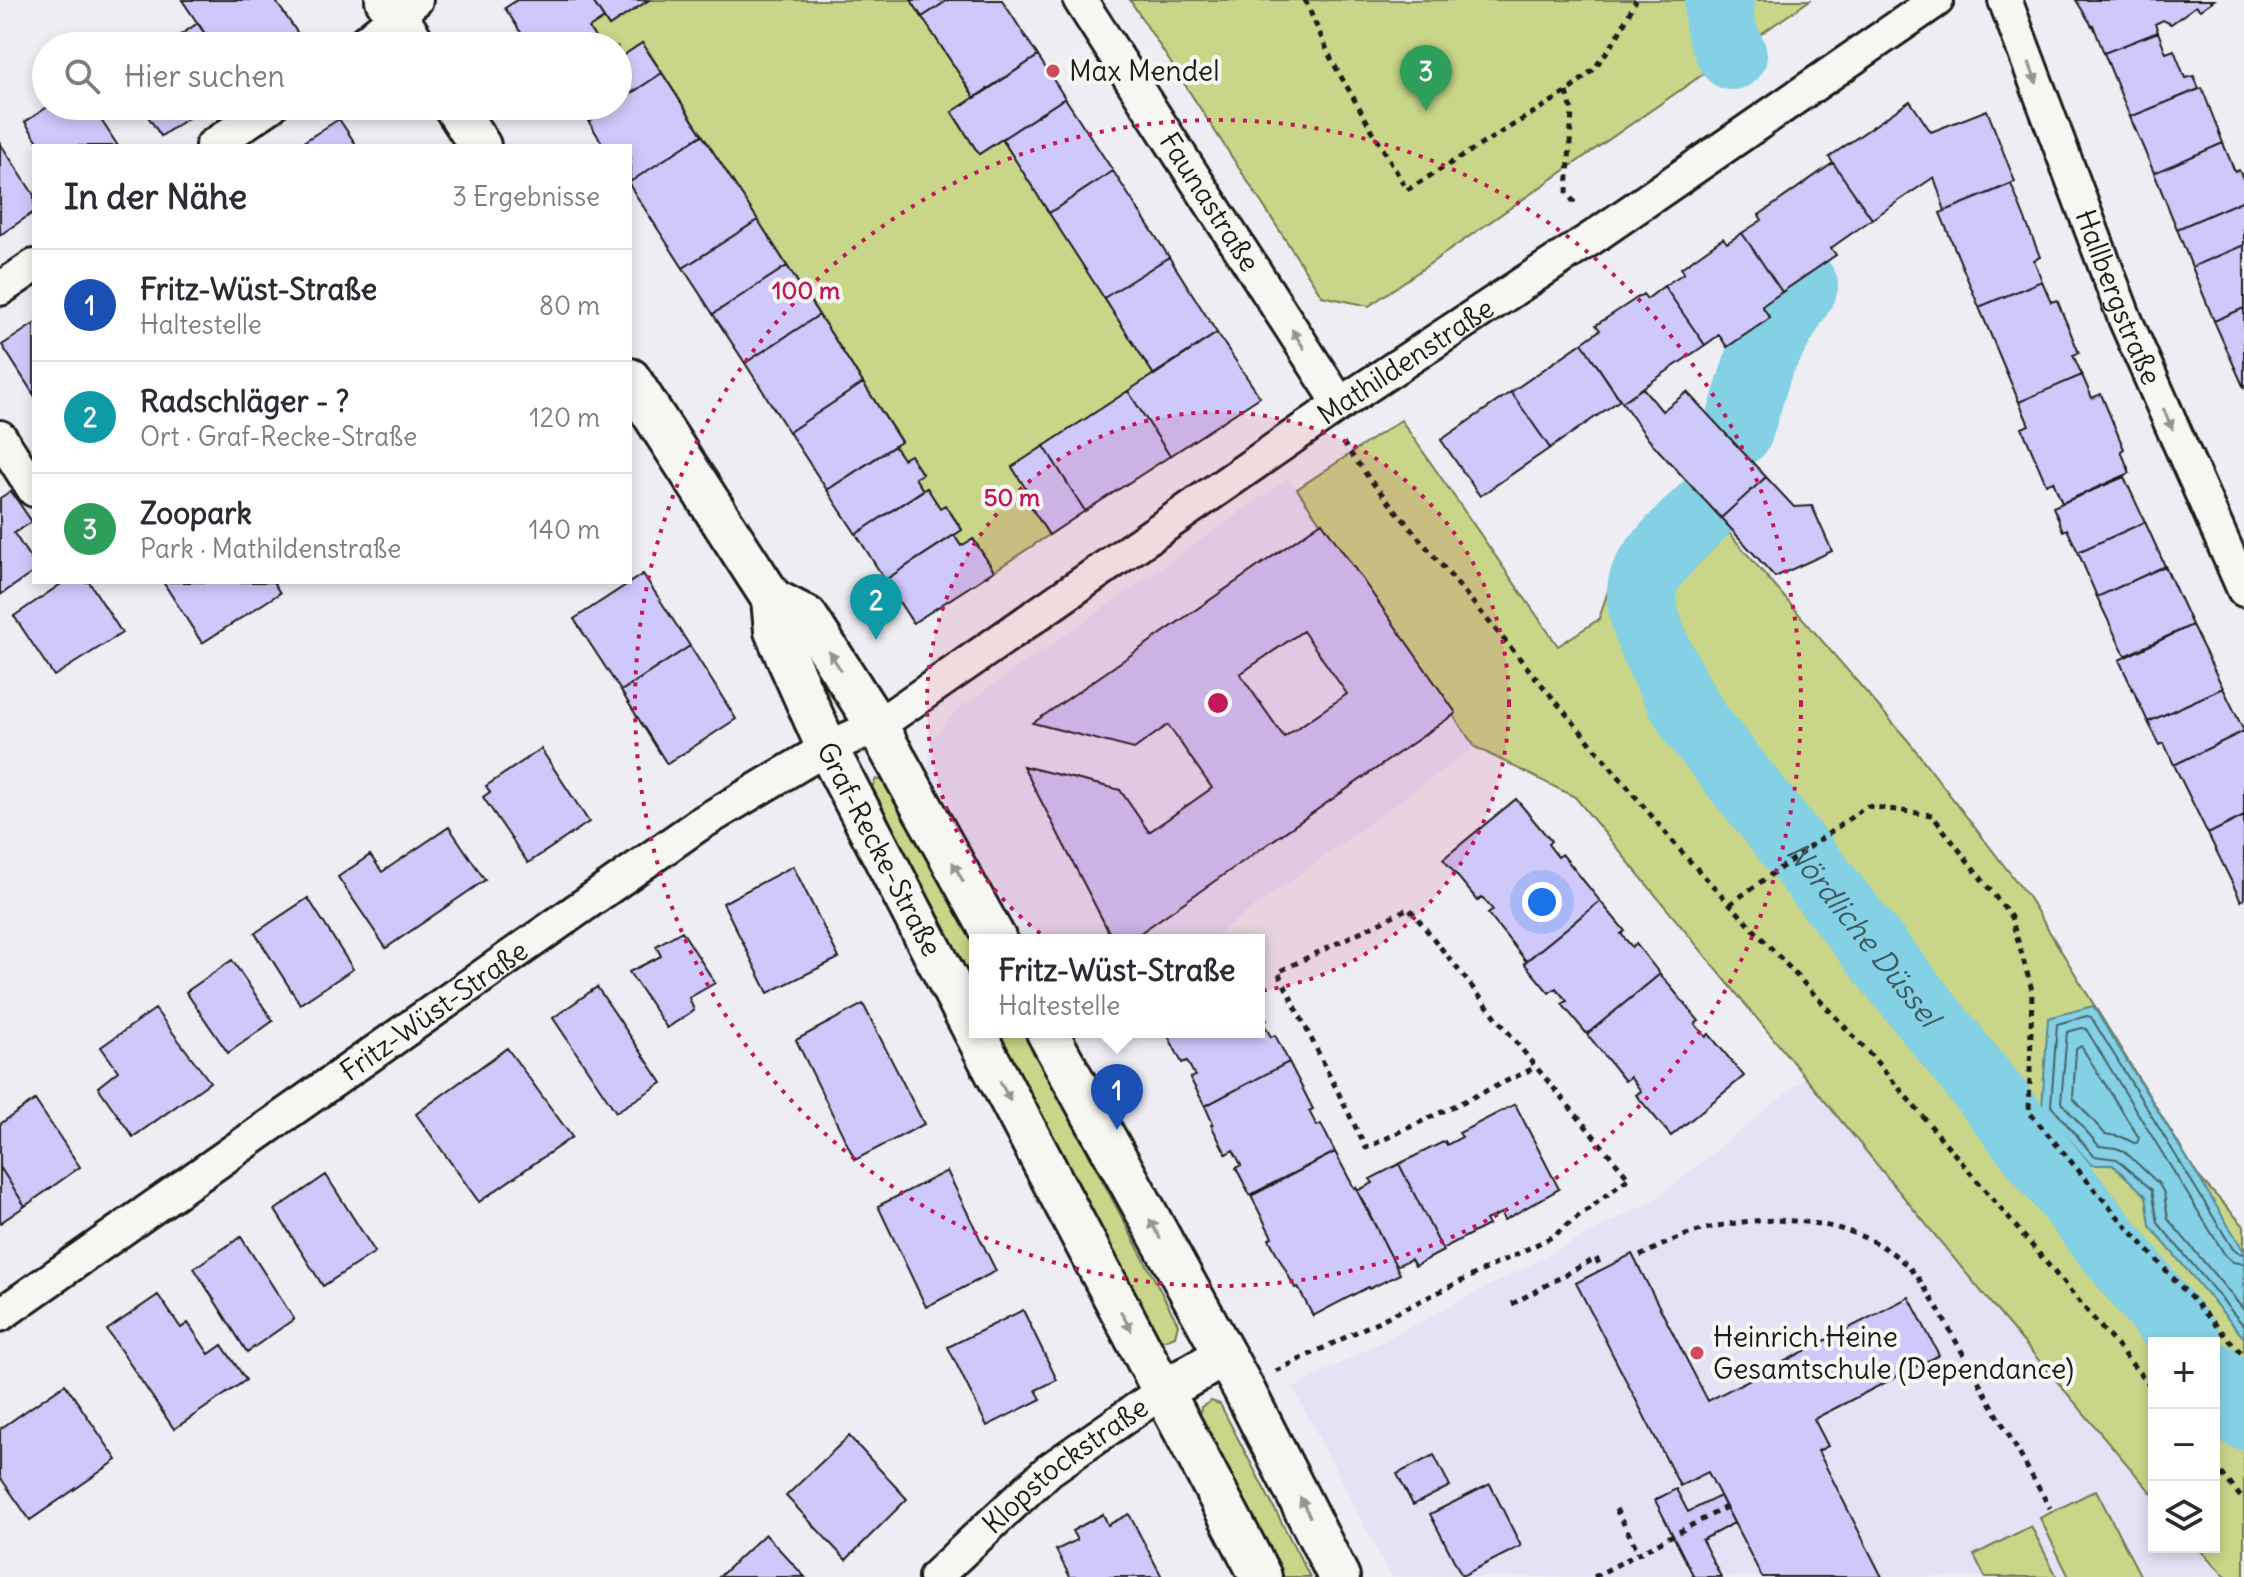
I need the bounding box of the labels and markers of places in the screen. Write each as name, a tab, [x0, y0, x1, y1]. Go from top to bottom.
pin: 3	[1400, 45, 1452, 111]
place label: Max Mendel	[1069, 53, 1219, 89]
marker: Max Mendel	[1044, 62, 1062, 80]
pin: 2	[850, 574, 902, 640]
centre of rings	[1204, 689, 1232, 717]
pin: 1	[1091, 1064, 1143, 1130]
place label: Heinrich Heine Gesamtschule (Dependance)	[1713, 1319, 2074, 1387]
marker: Heinrich Heine Gesamtschule (Dependance)	[1688, 1344, 1706, 1362]

